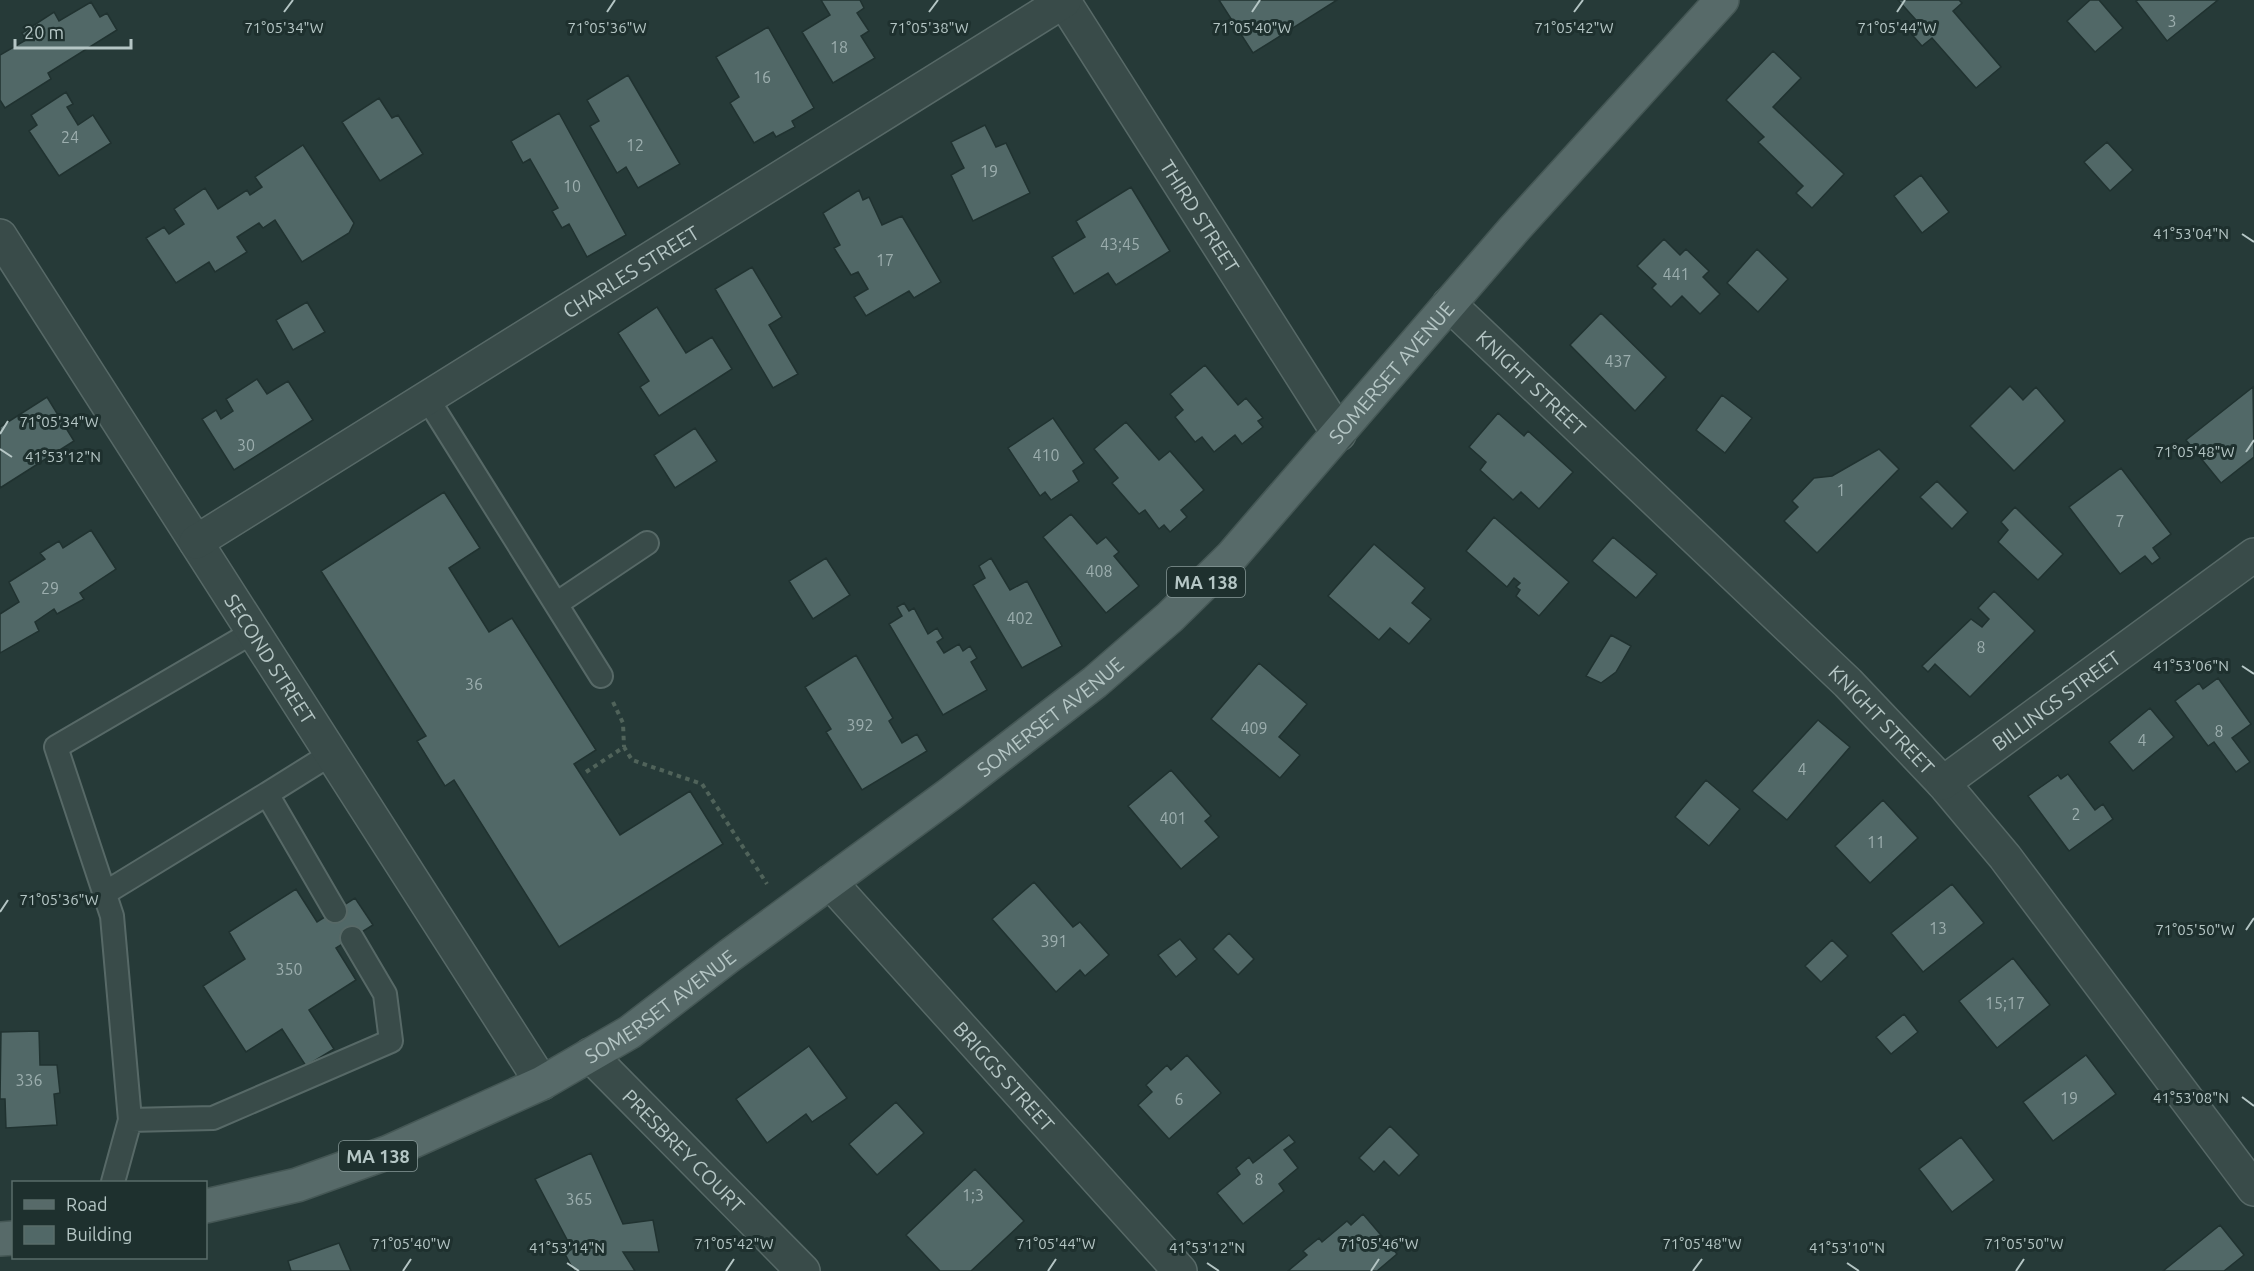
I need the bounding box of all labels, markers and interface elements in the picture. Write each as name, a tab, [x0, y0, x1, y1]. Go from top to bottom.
scale bar	[15, 12, 130, 50]
house number: 3	[2167, 12, 2177, 30]
text: 71°05'34"W	[244, 19, 324, 36]
text: 71°05'36"W	[567, 19, 647, 36]
text: 71°05'38"W	[889, 19, 969, 36]
text: 71°05'40"W	[1212, 19, 1292, 36]
text: 71°05'42"W	[1534, 19, 1614, 36]
text: 71°05'44"W	[1857, 19, 1937, 36]
text: 20 m	[24, 22, 64, 42]
house number: 18	[830, 38, 848, 56]
house number: 16	[753, 68, 771, 86]
house number: 24	[61, 128, 79, 146]
house number: 12	[626, 136, 644, 154]
street label: THIRD STREET	[1156, 155, 1245, 277]
house number: 19	[980, 162, 998, 180]
house number: 10	[563, 177, 581, 195]
street label: CHARLES STREET	[558, 220, 703, 322]
text: 41°53'04"N	[2153, 225, 2229, 242]
house number: 43;45	[1100, 235, 1140, 253]
house number: 17	[876, 251, 894, 269]
house number: 441	[1662, 265, 1690, 283]
street label: SOMERSET AVENUE	[1323, 296, 1458, 448]
street label: KNIGHT STREET	[1472, 325, 1591, 440]
house number: 437	[1604, 352, 1632, 370]
text: 71°05'34"W	[19, 413, 99, 430]
house number: 30	[237, 436, 255, 454]
text: 71°05'48"W	[2155, 443, 2235, 460]
house number: 410	[1032, 446, 1060, 464]
text: 41°53'12"N	[25, 448, 101, 465]
house number: 1	[1836, 481, 1846, 499]
house number: 7	[2115, 512, 2125, 530]
house number: 408	[1085, 562, 1113, 580]
road number: MA 138	[1167, 567, 1245, 597]
house number: 29	[41, 579, 59, 597]
street label: SECOND STREET	[221, 590, 321, 728]
house number: 402	[1006, 609, 1034, 627]
house number: 8	[1976, 638, 1986, 656]
street label: BILLINGS STREET	[1987, 646, 2125, 755]
street label: SOMERSET AVENUE	[972, 652, 1128, 781]
text: 41°53'06"N	[2153, 657, 2229, 674]
street label: KNIGHT STREET	[1825, 660, 1940, 778]
house number: 36	[465, 675, 483, 693]
house number: 392	[846, 716, 874, 734]
house number: 409	[1240, 719, 1268, 737]
house number: 8	[2214, 722, 2224, 740]
house number: 4	[2137, 731, 2147, 749]
house number: 4	[1797, 760, 1807, 778]
house number: 2	[2071, 805, 2081, 823]
house number: 401	[1159, 809, 1187, 827]
house number: 11	[1867, 833, 1885, 851]
text: 71°05'36"W	[19, 891, 99, 908]
house number: 13	[1929, 919, 1947, 937]
text: 71°05'50"W	[2155, 921, 2235, 938]
house number: 391	[1040, 932, 1068, 950]
street label: SOMERSET AVENUE	[581, 944, 739, 1067]
house number: 350	[275, 960, 303, 978]
house number: 15;17	[1985, 994, 2025, 1012]
street label: BRIGGS STREET	[949, 1016, 1060, 1136]
house number: 336	[15, 1071, 43, 1089]
street label: PRESBREY COURT	[618, 1084, 750, 1217]
house number: 19	[2060, 1089, 2078, 1107]
text: 41°53'08"N	[2153, 1089, 2229, 1106]
house number: 6	[1174, 1090, 1184, 1108]
road number: MA 138	[339, 1141, 417, 1171]
house number: 8	[1254, 1170, 1264, 1188]
legend	[12, 1181, 207, 1259]
house number: 1;3	[962, 1186, 984, 1204]
house number: 365	[565, 1190, 593, 1208]
text: Road	[66, 1194, 108, 1214]
text: Building	[66, 1224, 132, 1244]
text: 71°05'40"W	[371, 1235, 451, 1252]
text: 71°05'42"W	[694, 1235, 774, 1252]
text: 71°05'44"W	[1016, 1235, 1096, 1252]
text: 71°05'46"W	[1339, 1235, 1419, 1252]
text: 71°05'48"W	[1662, 1235, 1742, 1252]
text: 71°05'50"W	[1984, 1235, 2064, 1252]
text: 41°53'14"N	[529, 1239, 605, 1256]
text: 41°53'12"N	[1169, 1239, 1245, 1256]
text: 41°53'10"N	[1809, 1239, 1885, 1256]

